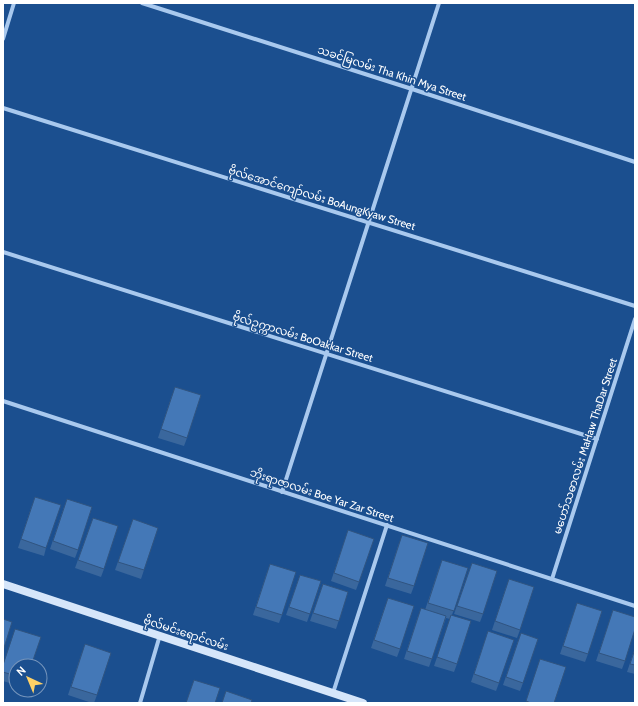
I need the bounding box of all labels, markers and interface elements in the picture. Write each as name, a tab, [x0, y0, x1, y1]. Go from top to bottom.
street label: သခင်မြလမ်း Tha Khin Mya Street	[315, 42, 469, 106]
street label: ဗိုလ်အောင်ကျော်လမ်း BoAungKyaw Street	[226, 163, 418, 235]
street label: ဗိုလ်ဥက္ကာလမ်း BoOakkar Street	[231, 309, 375, 367]
street label: မဟော်သဓာလမ်း MaHaw ThaDar Street	[550, 356, 620, 536]
street label: ဘိုးရာဇာလမ်း Boe Yar Zar Street	[248, 465, 396, 527]
street label: ဗိုလ်မင်းရောင်လမ်း	[141, 613, 230, 655]
north arrow	[8, 658, 48, 698]
text: N	[13, 663, 29, 679]

